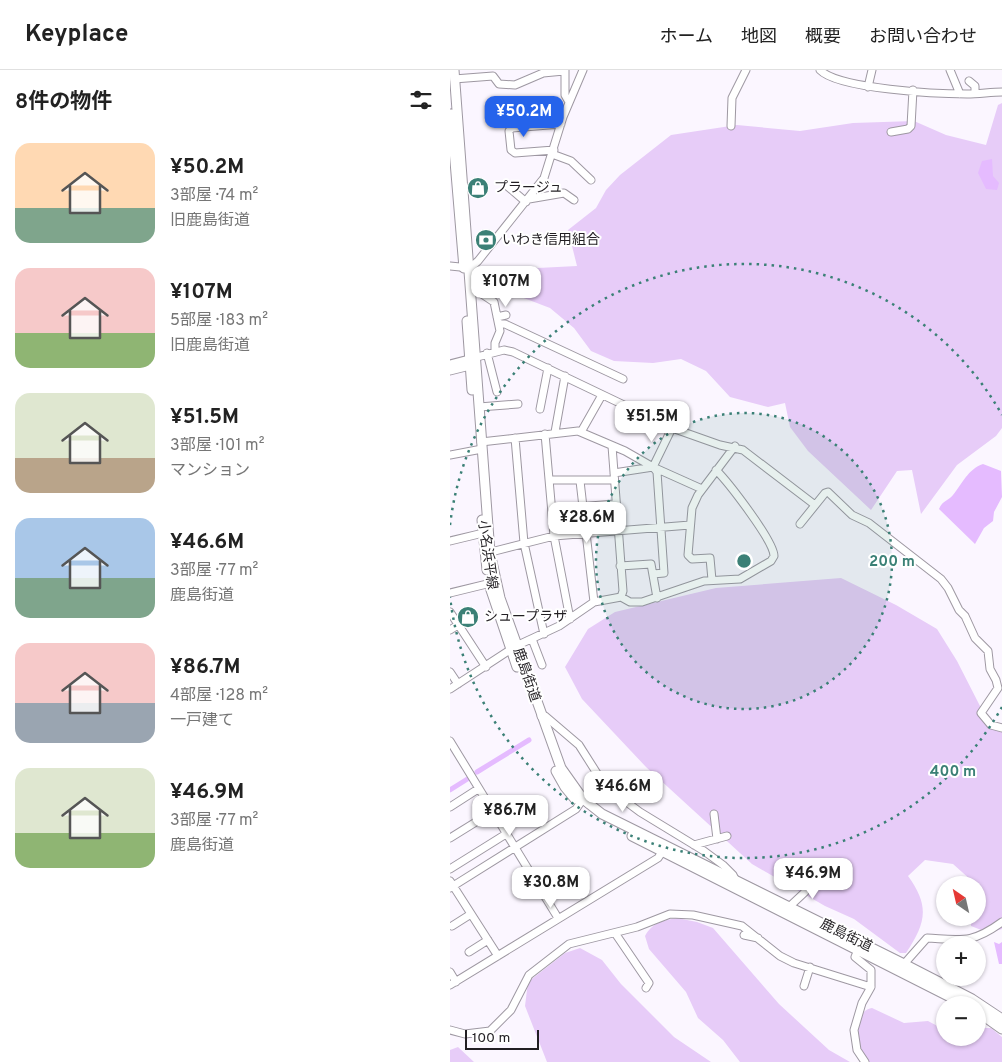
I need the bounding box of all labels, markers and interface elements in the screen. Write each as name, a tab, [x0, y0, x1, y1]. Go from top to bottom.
text: Keyplace	[25, 20, 128, 50]
text: ホーム	[660, 26, 713, 49]
text: 地図	[741, 26, 777, 49]
text: 概要	[805, 26, 841, 49]
text: お問い合わせ	[869, 26, 977, 49]
icon: filters	[407, 86, 435, 114]
text: 8件の物件	[15, 89, 112, 116]
pin: ¥50.2M	[483, 96, 565, 138]
text: ¥50.2M	[496, 102, 552, 122]
text: ¥50.2M	[170, 154, 244, 181]
icon: home	[55, 163, 115, 223]
shop icon: プラージュ	[466, 176, 490, 200]
place label: プラージュ	[494, 180, 563, 197]
text: 3部屋 · 74 m²	[170, 186, 258, 206]
text: 旧鹿島街道	[170, 211, 250, 231]
bank icon: いわき信用組合	[474, 228, 498, 252]
place label: いわき信用組合	[502, 232, 600, 249]
pin: ¥107M	[471, 266, 541, 308]
text: ¥107M	[482, 272, 530, 292]
text: ¥107M	[170, 279, 233, 306]
icon: home	[55, 288, 115, 348]
text: 5部屋 · 183 m²	[170, 311, 268, 331]
text: 旧鹿島街道	[170, 336, 250, 356]
pin: ¥51.5M	[611, 400, 693, 443]
text: ¥51.5M	[170, 404, 239, 431]
text: ¥51.5M	[626, 407, 678, 427]
icon: home	[55, 413, 115, 473]
text: 3部屋 · 101 m²	[170, 436, 264, 456]
text: マンション	[170, 461, 250, 481]
pin: ¥28.6M	[546, 502, 628, 544]
text: ¥28.6M	[559, 508, 615, 528]
street label: 小名浜平線	[474, 519, 500, 591]
text: ¥46.6M	[170, 529, 244, 556]
icon: home	[55, 538, 115, 598]
centre of rings	[735, 552, 753, 570]
text: 200 m	[869, 553, 915, 572]
text: 3部屋 · 77 m²	[170, 561, 258, 581]
text: 鹿島街道	[170, 586, 234, 606]
shop icon: シュープラザ	[456, 605, 480, 629]
place label: シュープラザ	[484, 609, 567, 626]
street label: 鹿島街道	[509, 646, 543, 704]
text: ¥86.7M	[170, 654, 240, 681]
icon: home	[55, 663, 115, 723]
text: 4部屋 · 128 m²	[170, 686, 268, 706]
text: 一戸建て	[170, 711, 234, 731]
text: 400 m	[930, 763, 976, 782]
pin: ¥46.6M	[582, 770, 664, 813]
text: ¥46.6M	[595, 777, 651, 797]
text: ¥46.9M	[170, 779, 244, 806]
icon: home	[55, 788, 115, 848]
pin: ¥86.7M	[469, 794, 551, 837]
text: ¥86.7M	[483, 801, 537, 821]
text: 3部屋 · 77 m²	[170, 811, 258, 831]
text: 鹿島街道	[170, 836, 234, 856]
pin: ¥46.9M	[772, 858, 854, 900]
text: ¥46.9M	[785, 864, 841, 884]
pin: ¥30.8M	[510, 866, 592, 909]
text: ¥30.8M	[523, 873, 579, 893]
north arrow	[936, 876, 986, 926]
map controls	[936, 876, 986, 1046]
street label: 鹿島街道	[817, 916, 875, 956]
button: +	[936, 936, 986, 986]
button: −	[936, 996, 986, 1046]
scale bar	[465, 1027, 539, 1050]
text: 100 m	[472, 1030, 510, 1047]

